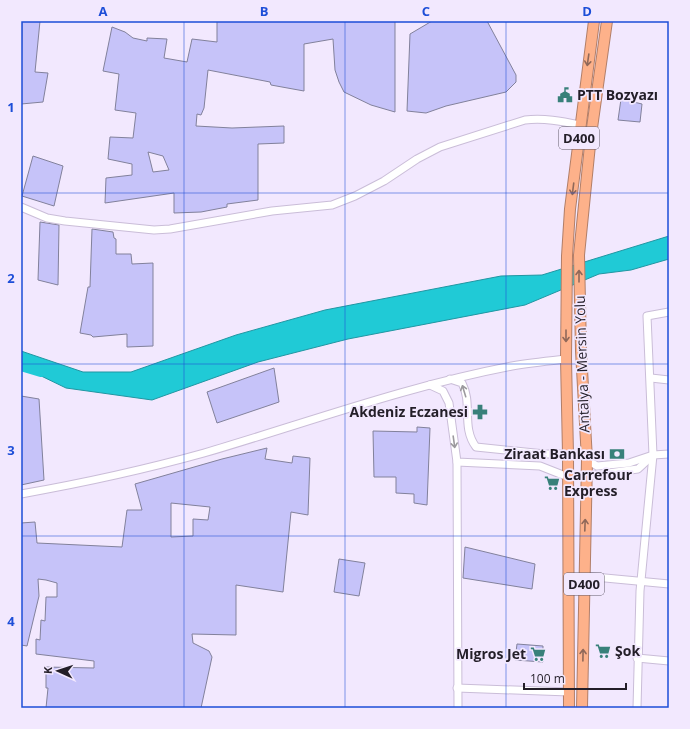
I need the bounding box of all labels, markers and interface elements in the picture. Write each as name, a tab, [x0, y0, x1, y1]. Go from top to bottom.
text: A	[99, 2, 108, 20]
text: B	[260, 2, 269, 20]
text: C	[422, 2, 430, 20]
text: D	[582, 2, 592, 20]
one-way arrow	[584, 53, 592, 66]
place label: PTT Bozyazı	[577, 85, 658, 104]
public building icon: PTT Bozyazı	[556, 86, 574, 104]
text: 1	[7, 98, 15, 116]
road number: D400	[559, 127, 599, 149]
one-way arrow	[569, 182, 576, 195]
text: 2	[7, 269, 15, 287]
one-way arrow	[575, 270, 583, 283]
street label: Antalya - Mersin Yolu	[570, 295, 593, 433]
one-way arrow	[562, 329, 570, 342]
one-way arrow	[460, 385, 467, 398]
place label: Akdeniz Eczanesi	[350, 402, 468, 421]
pharmacy icon: Akdeniz Eczanesi	[471, 403, 489, 421]
one-way arrow	[450, 435, 458, 448]
text: 3	[7, 441, 15, 459]
place label: Ziraat Bankası	[504, 444, 605, 463]
bank icon: Ziraat Bankası	[608, 445, 626, 463]
place label: Carrefour Express	[564, 465, 633, 500]
supermarket icon: Carrefour Express	[543, 474, 561, 492]
one-way arrow	[581, 519, 589, 532]
road number: D400	[564, 573, 604, 595]
text: 4	[7, 612, 15, 630]
place label: Şok	[615, 641, 640, 660]
supermarket icon: Şok	[594, 642, 612, 660]
place label: Migros Jet	[456, 644, 526, 663]
supermarket icon: Migros Jet	[529, 645, 547, 663]
one-way arrow	[579, 649, 587, 662]
north arrow	[38, 651, 78, 691]
scale bar	[524, 665, 626, 691]
text: K	[40, 666, 55, 674]
text: 100 m	[530, 670, 565, 687]

